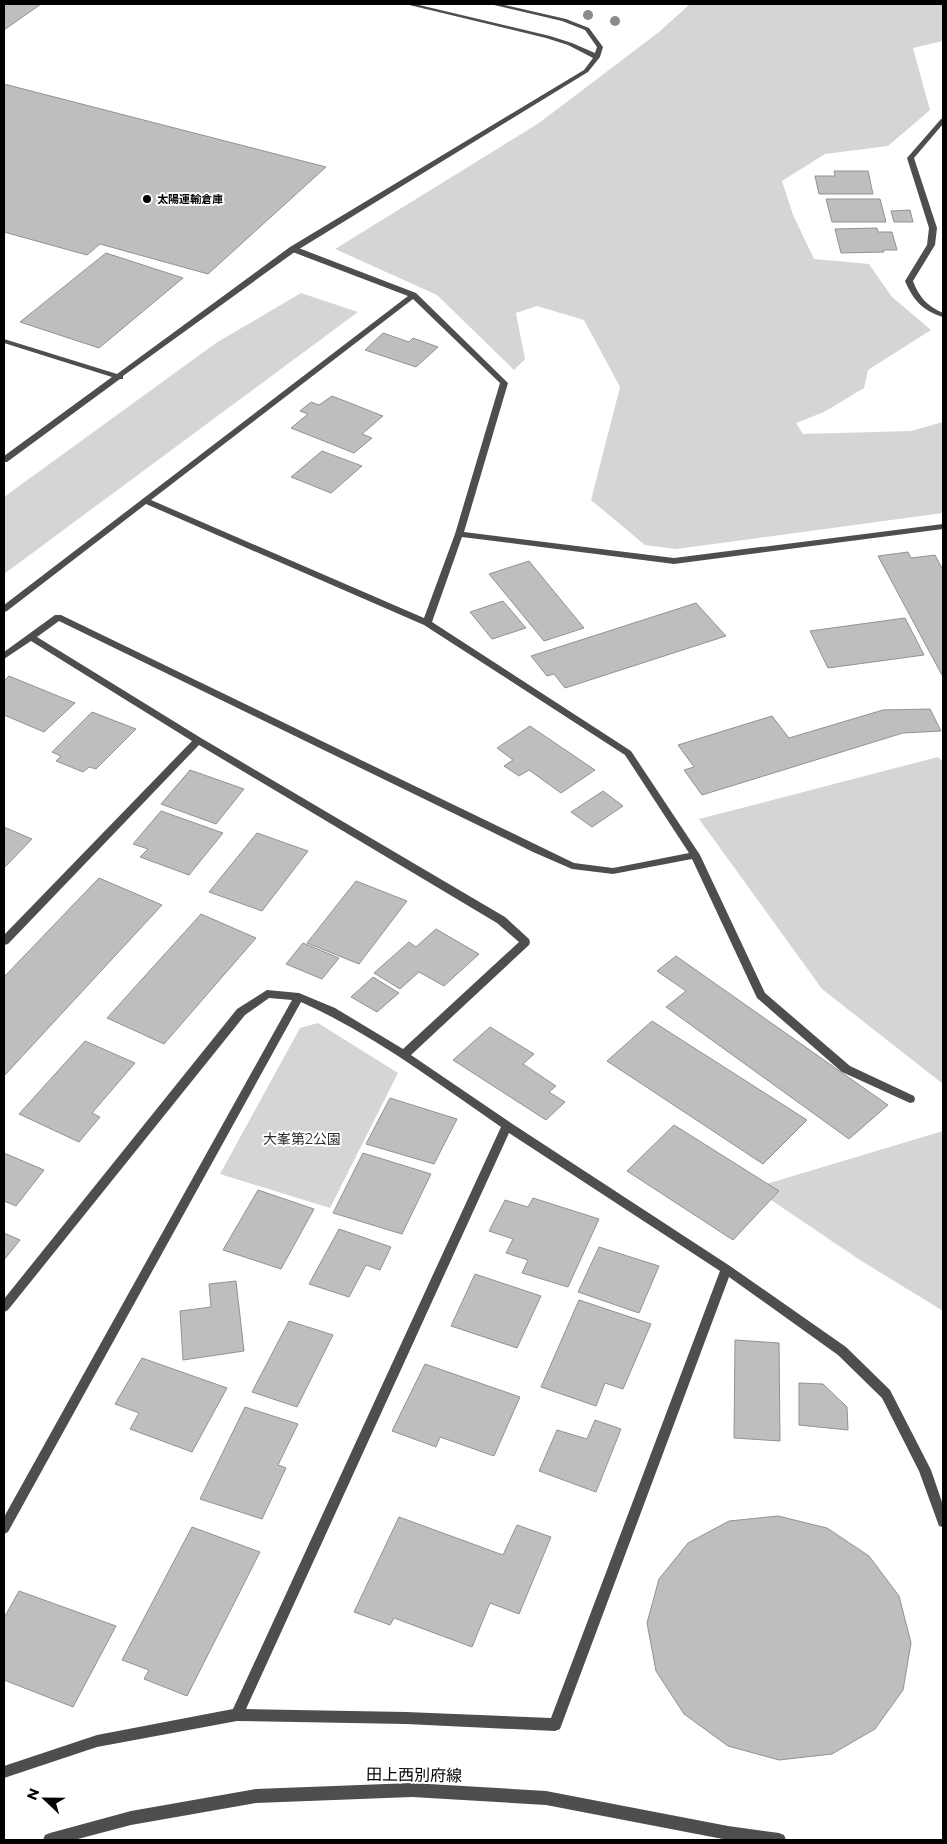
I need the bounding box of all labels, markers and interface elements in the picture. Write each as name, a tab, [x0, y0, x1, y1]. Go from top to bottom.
place label: 太陽運輸倉庫	[157, 192, 223, 206]
marker: 太陽運輸倉庫	[141, 193, 153, 205]
park label: 大峯第2公園	[263, 1130, 341, 1148]
street label: 田上西別府線	[366, 1765, 462, 1785]
north arrow	[20, 1774, 70, 1824]
text: N	[22, 1786, 43, 1803]

